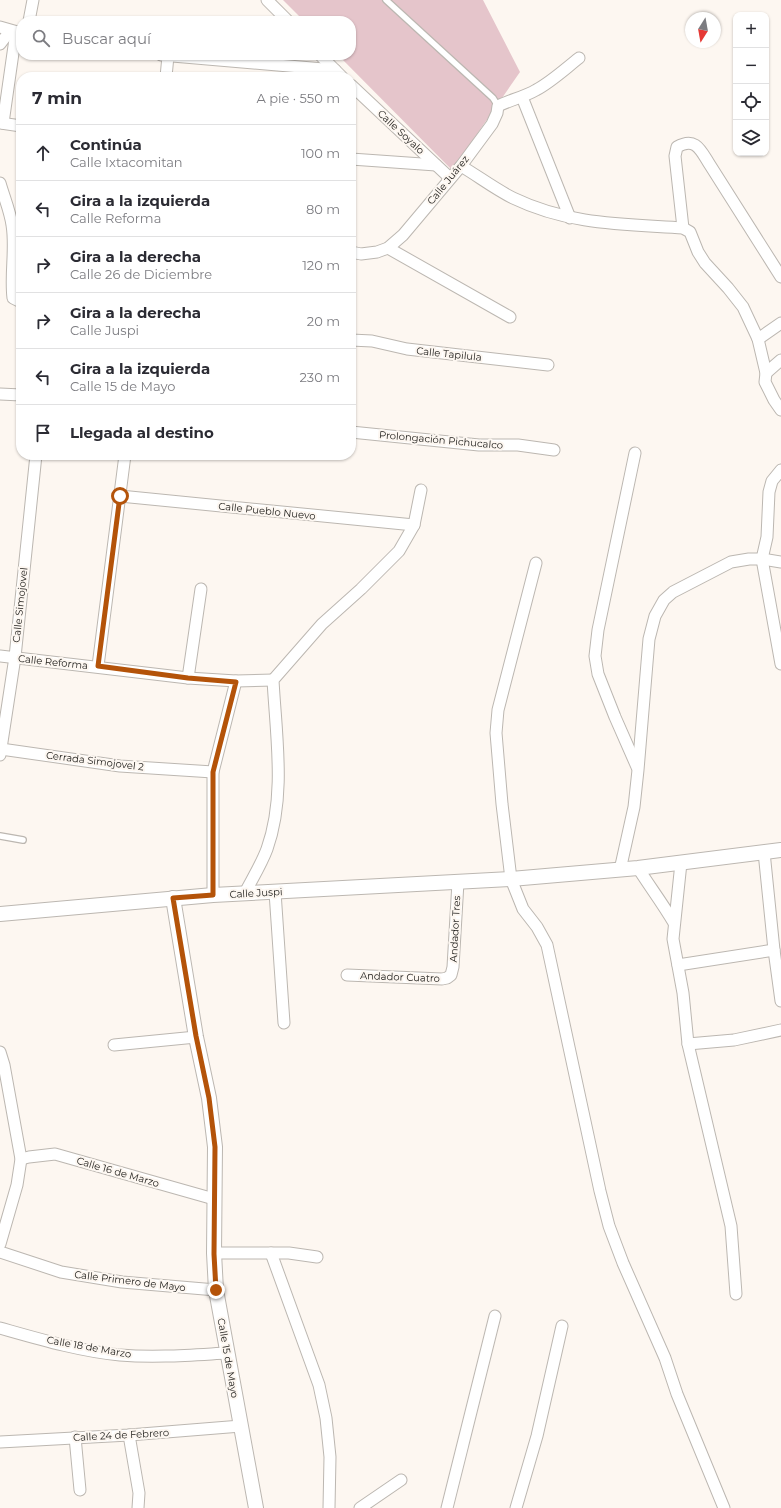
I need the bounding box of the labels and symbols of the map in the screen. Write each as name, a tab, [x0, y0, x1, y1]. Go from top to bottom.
north arrow	[685, 12, 721, 48]
street label: Calle Soyalo	[375, 107, 427, 157]
street label: Calle Juárez	[424, 153, 472, 207]
street label: Calle Tapilula	[416, 344, 482, 364]
street label: Prolongación Pichucalco	[378, 428, 504, 452]
route start	[111, 487, 129, 505]
street label: Calle Pueblo Nuevo	[218, 499, 316, 523]
street label: Calle Simojovel	[10, 567, 30, 643]
street label: Calle Reforma	[17, 652, 89, 672]
street label: Cerrada Simojovel 2	[45, 749, 145, 773]
street label: Calle Juspi	[229, 885, 283, 901]
street label: Andador Tres	[447, 895, 463, 963]
street label: Andador Cuatro	[360, 969, 440, 985]
street label: Calle 16 de Marzo	[75, 1154, 161, 1190]
street label: Calle Primero de Mayo	[74, 1268, 186, 1294]
route end	[207, 1281, 225, 1299]
street label: Calle 15 de Mayo	[215, 1317, 241, 1399]
street label: Calle 18 de Marzo	[46, 1333, 132, 1361]
street label: Calle 24 de Febrero	[73, 1426, 169, 1444]

